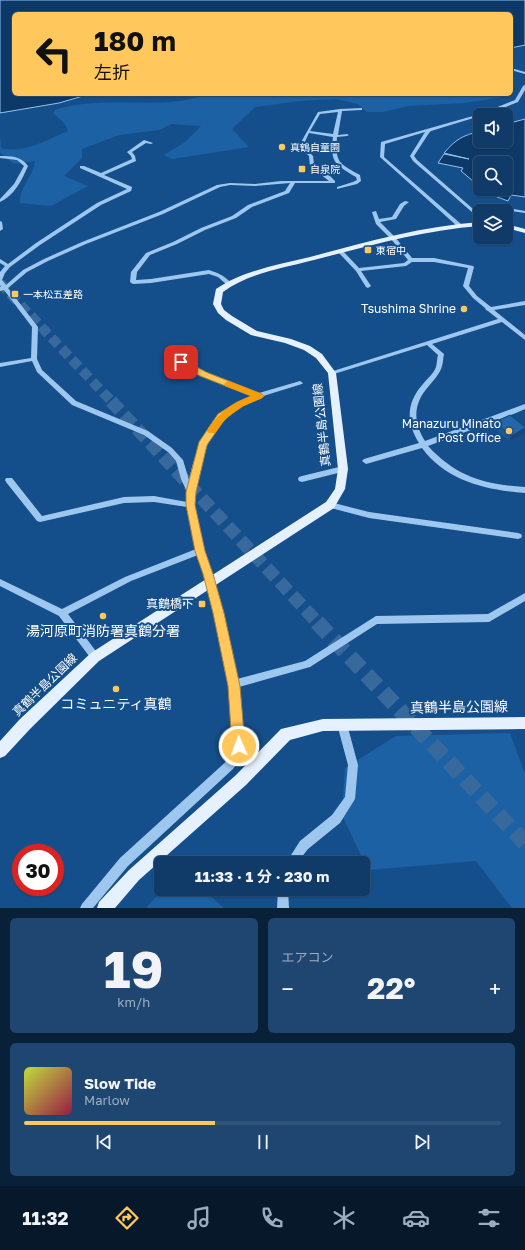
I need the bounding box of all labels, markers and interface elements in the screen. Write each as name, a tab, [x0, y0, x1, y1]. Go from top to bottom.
text: 180 m	[94, 24, 176, 57]
icon: left	[28, 28, 80, 80]
text: 左折	[94, 61, 130, 83]
map controls	[473, 108, 513, 244]
button: sound	[473, 108, 513, 148]
place label: 真鶴自童園	[290, 141, 340, 153]
marker: 真鶴自童園	[277, 142, 287, 152]
button: search	[473, 156, 513, 196]
place label: 自泉院	[310, 163, 340, 175]
marker: 自泉院	[297, 164, 307, 174]
button: layers	[473, 204, 513, 244]
place label: 東宿中	[376, 244, 406, 256]
marker: 東宿中	[363, 245, 373, 255]
place label: 一本松五差路	[23, 288, 83, 300]
marker: 一本松五差路	[10, 289, 20, 299]
place label: Tsushima Shrine	[361, 301, 456, 316]
marker: Tsushima Shrine	[459, 304, 469, 314]
pin	[164, 345, 198, 379]
icon: arrive	[170, 351, 192, 373]
street label: 真鶴半島公園線	[310, 382, 333, 468]
place label: Manazuru Minato Post Office	[402, 416, 501, 445]
marker: Manazuru Minato Post Office	[504, 426, 514, 436]
place label: 真鶴橋下	[146, 596, 194, 611]
marker: 真鶴橋下	[197, 599, 207, 609]
marker: 湯河原町消防署真鶴分署	[98, 611, 108, 621]
place label: 湯河原町消防署真鶴分署	[26, 622, 180, 639]
street label: 真鶴半島公園線	[9, 650, 80, 719]
marker: コミュニティ真鶴	[111, 684, 121, 694]
place label: コミュニティ真鶴	[60, 695, 172, 712]
street label: 真鶴半島公園線	[410, 697, 508, 716]
position arrow	[218, 725, 260, 767]
speed limit sign: 30	[12, 844, 64, 896]
text: 11:33 · 1 分 · 230 m	[195, 867, 329, 885]
text: 19	[104, 937, 164, 999]
text: エアコン	[282, 949, 334, 965]
text: 22°	[367, 970, 415, 1006]
text: −	[282, 975, 294, 1002]
text: +	[489, 975, 501, 1002]
text: km/h	[117, 994, 150, 1010]
text: Slow Tide	[84, 1074, 156, 1092]
text: Marlow	[84, 1092, 130, 1108]
icon: previous	[93, 1131, 115, 1153]
icon: pause	[252, 1131, 274, 1153]
icon: next	[411, 1131, 433, 1153]
icon: directions	[113, 1204, 141, 1232]
icon: music	[185, 1204, 213, 1232]
icon: phone	[258, 1204, 286, 1232]
icon: climate	[330, 1204, 358, 1232]
icon: car	[402, 1204, 430, 1232]
icon: filters	[475, 1204, 503, 1232]
text: 11:32	[22, 1207, 68, 1229]

